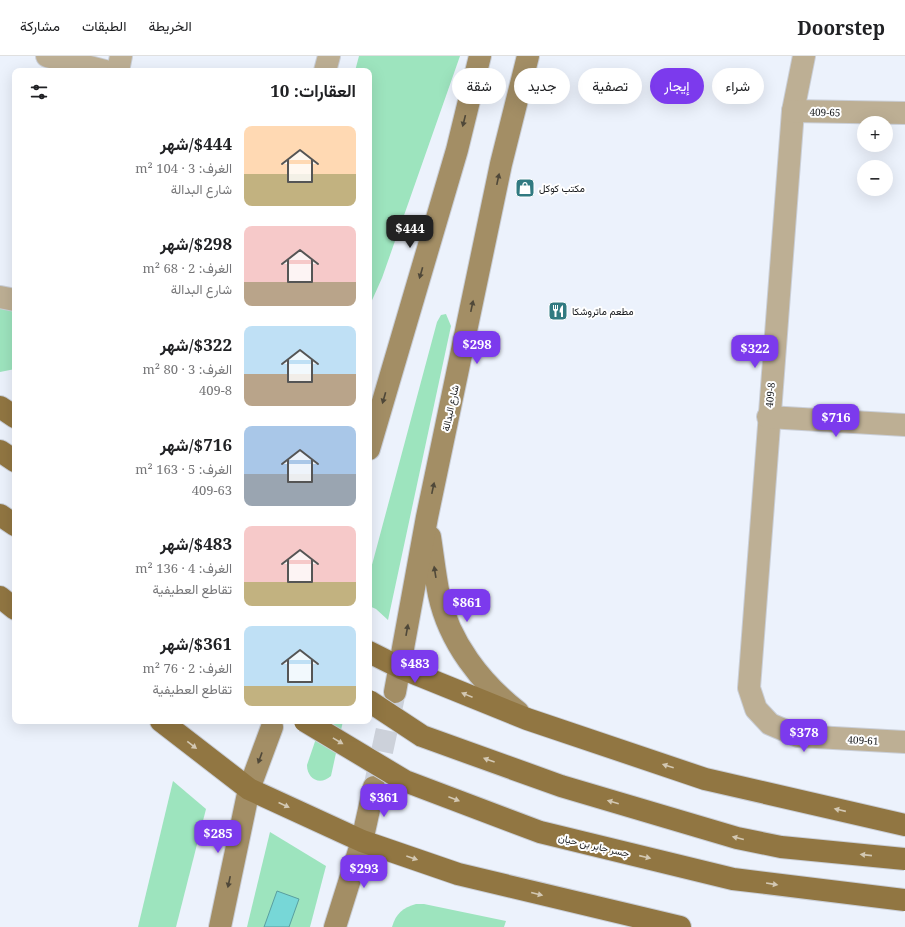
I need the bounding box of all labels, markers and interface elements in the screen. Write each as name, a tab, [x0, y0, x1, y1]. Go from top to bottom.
text: Doorstep	[797, 15, 885, 41]
text: مشاركة	[20, 16, 60, 35]
text: الطبقات	[82, 16, 126, 35]
text: الخريطة	[148, 16, 192, 35]
chip: شقة	[452, 68, 506, 104]
chip: جديد	[514, 68, 570, 104]
chip: تصفية	[578, 68, 642, 104]
chip: إيجار	[650, 68, 704, 104]
chip: شراء	[712, 68, 764, 104]
text: العقارات: 10	[270, 79, 356, 102]
icon: filters	[28, 81, 50, 103]
street label: 409-65	[809, 105, 841, 119]
one-way arrow	[461, 115, 467, 127]
map controls	[857, 116, 893, 196]
button: +	[857, 116, 893, 152]
text: $444/شهر	[160, 132, 232, 155]
icon: home	[276, 142, 324, 190]
text: الغرف: 3 · 104 m²	[135, 159, 232, 177]
button: −	[857, 160, 893, 196]
one-way arrow	[496, 173, 502, 185]
shop icon: مكتب كوكل	[514, 177, 536, 199]
text: شارع البدالة	[171, 180, 232, 198]
place label: مكتب كوكل	[539, 181, 585, 195]
pin: $444	[386, 215, 434, 249]
text: $444	[395, 219, 425, 237]
text: $298/شهر	[160, 232, 232, 255]
icon: home	[276, 242, 324, 290]
text: الغرف: 2 · 68 m²	[143, 259, 232, 277]
one-way arrow	[418, 267, 424, 279]
text: شارع البدالة	[171, 280, 232, 298]
one-way arrow	[469, 300, 475, 312]
restaurant icon: مطعم ماتروشكا	[547, 300, 569, 322]
place label: مطعم ماتروشكا	[572, 304, 634, 318]
pin: $298	[453, 331, 501, 365]
text: $322/شهر	[160, 333, 232, 356]
text: $298	[462, 335, 492, 353]
pin: $322	[731, 335, 779, 369]
text: $322	[740, 339, 770, 357]
icon: home	[276, 342, 324, 390]
text: الغرف: 3 · 80 m²	[143, 360, 232, 378]
text: 409-8	[199, 381, 232, 399]
street label: 409-8	[762, 381, 778, 408]
street label: شارع البدالة	[438, 383, 462, 432]
one-way arrow	[381, 392, 387, 404]
pin: $716	[812, 404, 860, 438]
text: $716	[821, 408, 851, 426]
text: $716/شهر	[160, 433, 232, 456]
icon: home	[276, 442, 324, 490]
text: الغرف: 5 · 163 m²	[135, 460, 232, 478]
text: 409-63	[192, 481, 232, 499]
one-way arrow	[431, 482, 437, 494]
text: $483/شهر	[160, 532, 232, 555]
icon: home	[276, 542, 324, 590]
text: الغرف: 4 · 136 m²	[135, 559, 232, 577]
one-way arrow	[432, 566, 438, 578]
text: تقاطع العطيفية	[153, 580, 232, 598]
pin: $861	[443, 589, 491, 623]
text: $861	[452, 593, 482, 611]
one-way arrow	[405, 624, 411, 636]
text: $361/شهر	[160, 632, 232, 655]
icon: home	[276, 642, 324, 690]
pin: $483	[391, 650, 439, 684]
text: $483	[400, 654, 430, 672]
text: الغرف: 2 · 76 m²	[143, 659, 232, 677]
text: تقاطع العطيفية	[153, 680, 232, 698]
one-way arrow	[461, 692, 472, 698]
pin: $378	[780, 719, 828, 753]
text: $378	[789, 723, 819, 741]
street label: 409-61	[847, 732, 879, 748]
one-way arrow	[333, 737, 343, 745]
one-way arrow	[186, 741, 197, 749]
one-way arrow	[257, 752, 263, 764]
one-way arrow	[483, 757, 495, 763]
one-way arrow	[662, 763, 674, 769]
pin: $361	[360, 784, 408, 818]
text: $361	[369, 788, 399, 806]
one-way arrow	[448, 797, 460, 803]
one-way arrow	[606, 799, 618, 805]
one-way arrow	[279, 802, 290, 808]
one-way arrow	[834, 807, 846, 813]
pin: $285	[194, 820, 242, 854]
text: $285	[203, 824, 233, 842]
street label: جسر جابر بن حيان	[557, 830, 631, 860]
one-way arrow	[731, 835, 743, 841]
one-way arrow	[860, 852, 872, 859]
pin: $293	[340, 855, 388, 889]
one-way arrow	[406, 855, 418, 861]
one-way arrow	[639, 855, 651, 861]
text: $293	[349, 859, 379, 877]
one-way arrow	[226, 875, 232, 888]
one-way arrow	[766, 881, 778, 887]
one-way arrow	[530, 891, 543, 897]

